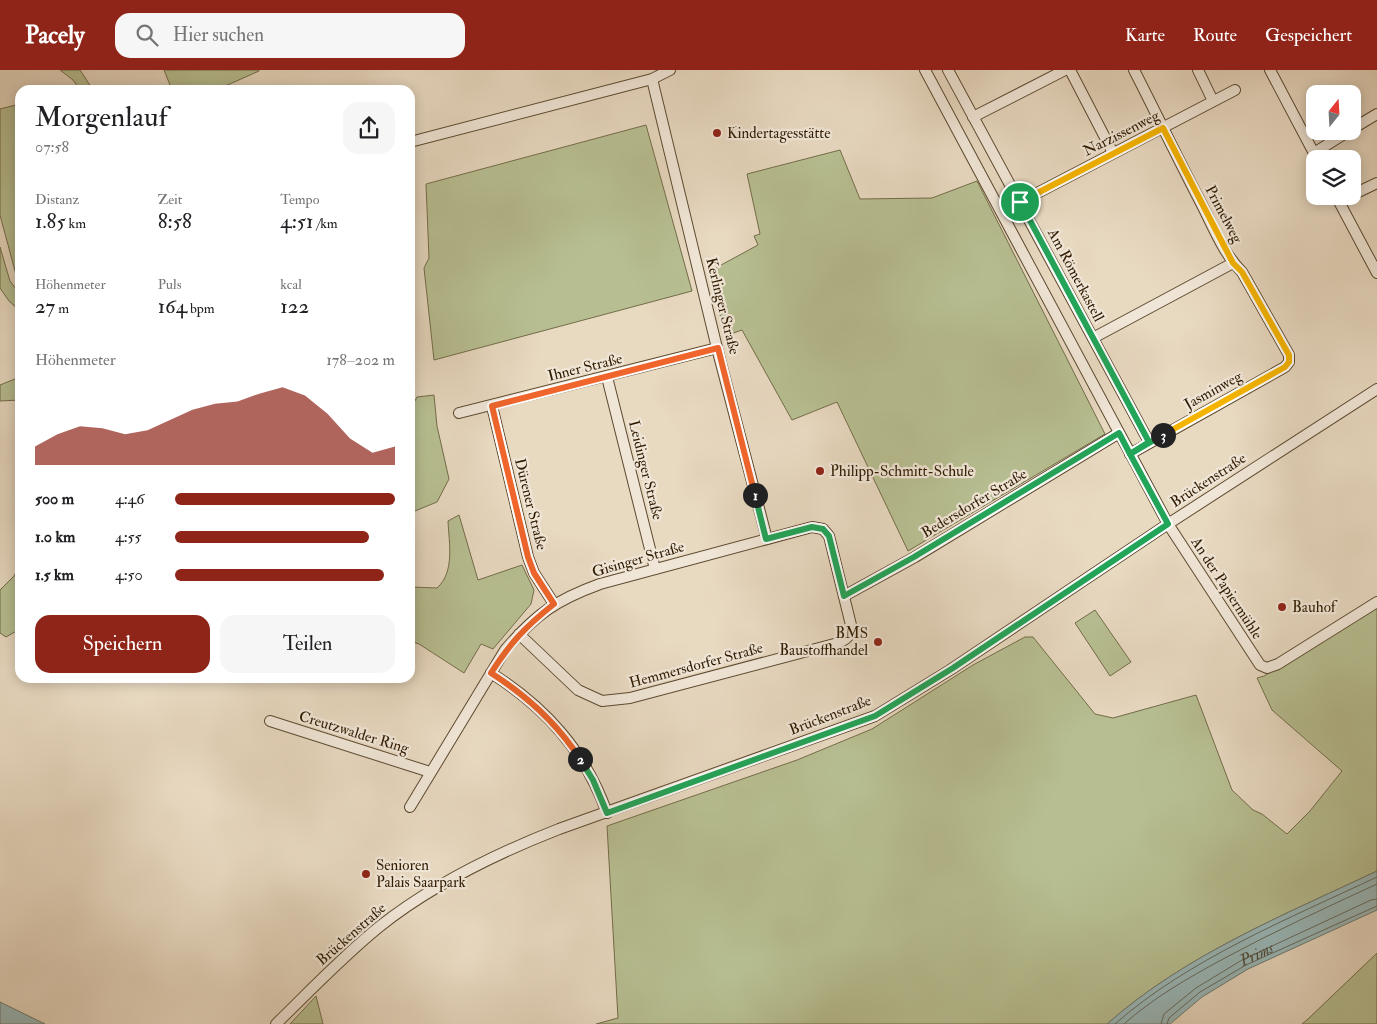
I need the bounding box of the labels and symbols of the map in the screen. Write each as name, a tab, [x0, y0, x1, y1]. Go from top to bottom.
north arrow	[1306, 85, 1361, 140]
street label: Narzissenweg	[1080, 106, 1163, 161]
place label: Kindertagesstätte	[727, 124, 830, 143]
marker: Kindertagesstätte	[711, 127, 723, 139]
pin	[999, 181, 1041, 223]
street label: Primelweg	[1200, 182, 1247, 247]
street label: Am Römerkastell	[1043, 225, 1108, 325]
street label: Kerlinger Straße	[701, 256, 744, 357]
street label: Ihner Straße	[546, 349, 624, 386]
street label: Jasminweg	[1180, 367, 1246, 415]
street label: Leidinger Straße	[624, 418, 667, 522]
pin: 3	[1150, 422, 1176, 448]
street label: Brückenstraße	[1167, 449, 1250, 512]
street label: Dürener Straße	[510, 456, 551, 552]
place label: Philipp-Schmitt-Schule	[830, 462, 974, 482]
street label: Bedersdorfer Straße	[918, 464, 1030, 542]
marker: Philipp-Schmitt-Schule	[814, 465, 826, 477]
pin: 1	[742, 482, 768, 508]
street label: An der Papiermühle	[1185, 533, 1267, 643]
street label: Gisinger Straße	[590, 537, 687, 582]
place label: Bauhof	[1292, 598, 1338, 617]
marker: Bauhof	[1276, 601, 1288, 613]
place label: BMS Baustoffhandel	[779, 624, 868, 660]
marker: BMS Baustoffhandel	[872, 636, 884, 648]
street label: Hemmersdorfer Straße	[627, 638, 765, 693]
street label: Brückenstraße	[787, 691, 874, 740]
street label: Creutzwalder Ring	[297, 707, 412, 758]
pin: 2	[568, 746, 592, 772]
place label: Senioren Palais Saarpark	[376, 856, 466, 893]
marker: Senioren Palais Saarpark	[360, 868, 372, 880]
street label: Brückenstraße	[313, 899, 390, 970]
water label: Prims	[1235, 938, 1277, 971]

